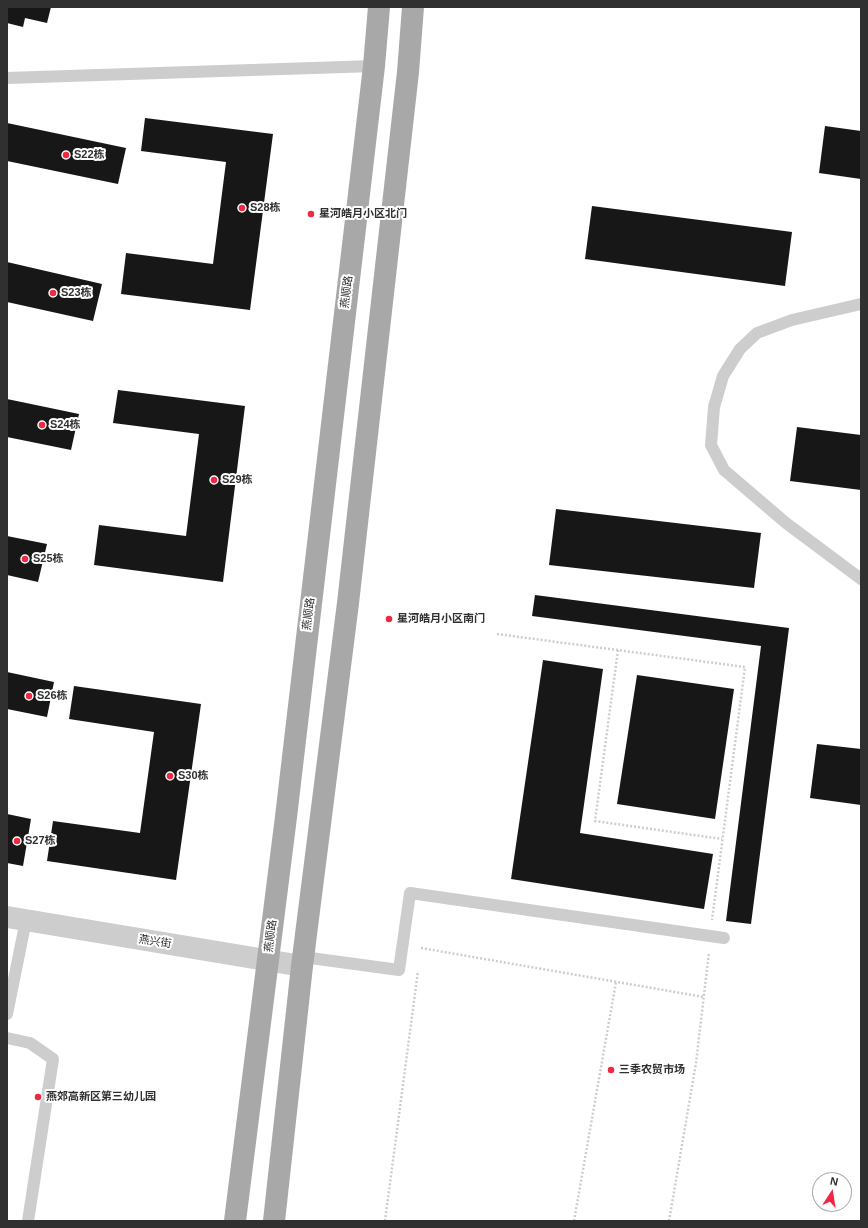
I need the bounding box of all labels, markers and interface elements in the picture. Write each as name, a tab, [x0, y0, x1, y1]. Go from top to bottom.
place label: S22栋	[74, 148, 105, 162]
marker: S22栋	[61, 150, 71, 160]
place label: S28栋	[250, 201, 281, 215]
marker: S28栋	[237, 203, 247, 213]
place label: 星河皓月小区北门	[319, 207, 407, 221]
marker: 星河皓月小区北门	[306, 209, 316, 219]
street label: 燕顺路	[338, 275, 356, 309]
place label: S23栋	[61, 286, 92, 300]
marker: S23栋	[48, 288, 58, 298]
place label: S24栋	[50, 418, 81, 432]
marker: S24栋	[37, 420, 47, 430]
place label: S29栋	[222, 473, 253, 487]
marker: S29栋	[209, 475, 219, 485]
place label: S25栋	[33, 552, 64, 566]
marker: S25栋	[20, 554, 30, 564]
street label: 燕顺路	[300, 597, 318, 631]
place label: 星河皓月小区南门	[397, 612, 485, 626]
marker: 星河皓月小区南门	[384, 614, 394, 624]
place label: S26栋	[37, 689, 68, 703]
marker: S26栋	[24, 691, 34, 701]
place label: S30栋	[178, 769, 209, 783]
marker: S30栋	[165, 771, 175, 781]
place label: S27栋	[25, 834, 56, 848]
marker: S27栋	[12, 836, 22, 846]
street label: 燕顺路	[262, 919, 280, 953]
street label: 燕兴街	[138, 933, 172, 951]
place label: 三季农贸市场	[619, 1063, 685, 1077]
marker: 三季农贸市场	[606, 1065, 616, 1075]
place label: 燕郊高新区第三幼儿园	[46, 1090, 156, 1104]
marker: 燕郊高新区第三幼儿园	[33, 1092, 43, 1102]
north arrow	[812, 1172, 852, 1212]
text: N	[829, 1175, 839, 1188]

